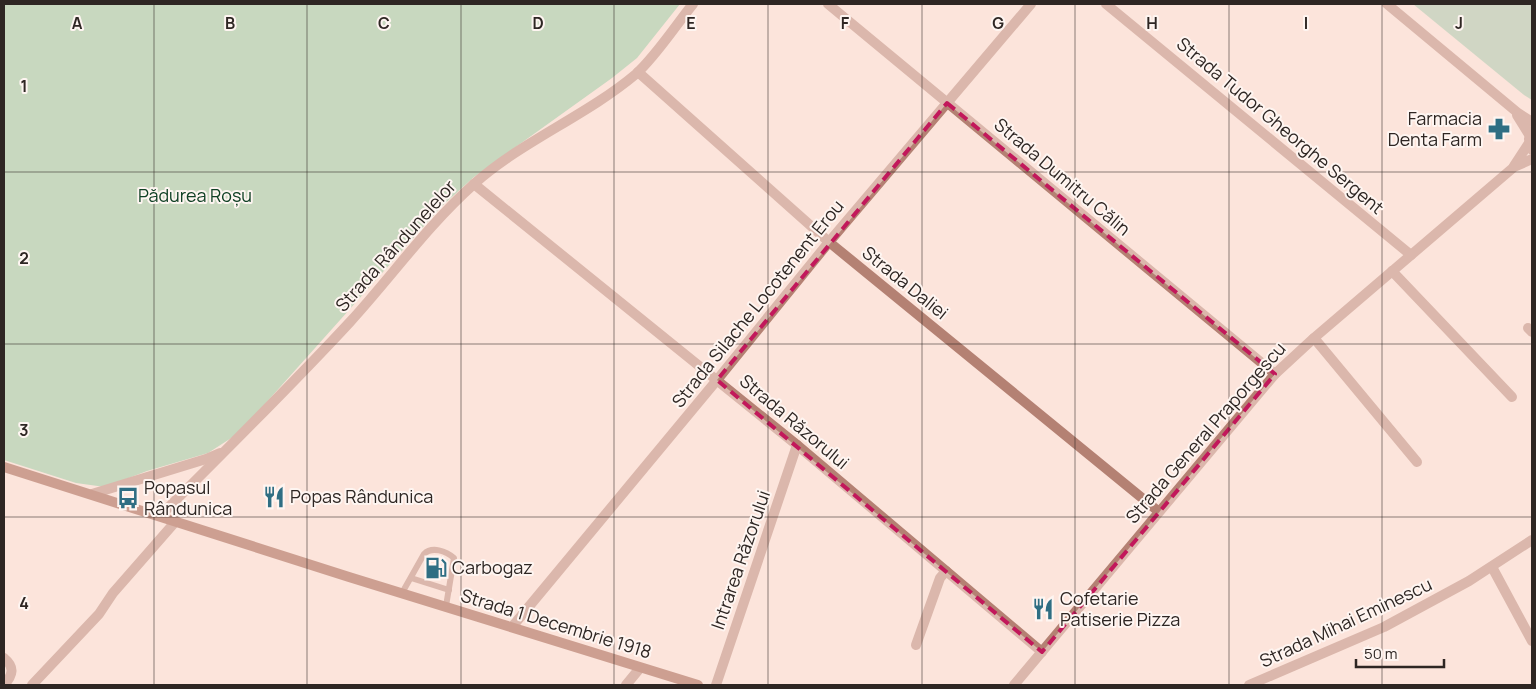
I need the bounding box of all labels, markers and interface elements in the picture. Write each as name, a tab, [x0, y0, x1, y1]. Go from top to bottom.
text: A	[72, 12, 83, 34]
text: B	[225, 12, 235, 34]
text: C	[378, 12, 390, 34]
text: D	[532, 12, 544, 34]
text: E	[686, 12, 696, 34]
text: F	[841, 12, 850, 34]
text: G	[992, 12, 1004, 34]
text: H	[1146, 12, 1158, 34]
text: I	[1304, 12, 1308, 34]
text: J	[1455, 12, 1463, 34]
street label: Strada Tudor Gheorghe Sergent	[1172, 31, 1389, 219]
text: 1	[20, 75, 28, 97]
place label: Farmacia Denta Farm	[1388, 106, 1482, 151]
street label: Strada Dumitru Călin	[989, 112, 1136, 240]
pharmacy icon: Farmacia Denta Farm	[1486, 116, 1512, 142]
street label: Strada Rândunelelor	[330, 174, 461, 316]
park label: Pădurea Roșu	[138, 183, 252, 207]
street label: Strada Silache Locotenent Erou	[666, 195, 849, 412]
street label: Strada Daliei	[858, 240, 954, 324]
text: 2	[19, 247, 29, 269]
street label: Strada General Praporgescu	[1120, 337, 1291, 528]
street label: Strada Răzorului	[735, 368, 854, 474]
text: 3	[19, 419, 29, 441]
place label: Popasul Rândunica	[144, 475, 232, 520]
restaurant icon: Popas Rândunica	[261, 484, 287, 510]
place label: Popas Rândunica	[290, 484, 433, 508]
bus stop icon: Popasul Rândunica	[115, 485, 141, 511]
street label: Intrarea Răzorului	[705, 487, 775, 632]
fuel station icon: Carbogaz	[423, 555, 449, 581]
place label: Carbogaz	[452, 555, 533, 579]
street label: Strada Mihai Eminescu	[1256, 572, 1436, 673]
street label: Strada 1 Decembrie 1918	[458, 583, 655, 664]
place label: Cofetarie Patiserie Pizza	[1060, 586, 1180, 631]
text: 4	[19, 592, 29, 614]
restaurant icon: Cofetarie Patiserie Pizza	[1030, 596, 1056, 622]
scale bar	[1356, 636, 1444, 668]
text: 50 m	[1364, 643, 1398, 664]

